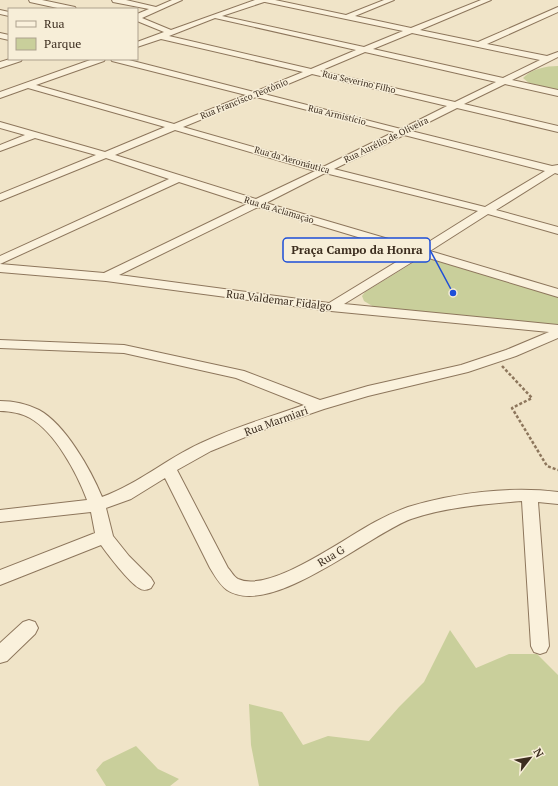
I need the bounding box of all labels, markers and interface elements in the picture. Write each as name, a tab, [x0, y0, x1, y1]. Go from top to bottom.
legend	[8, 8, 138, 60]
text: Rua	[44, 16, 65, 31]
text: Parque	[44, 36, 81, 51]
street label: Rua Severino Filho	[321, 68, 397, 96]
street label: Rua Francisco Teotônio	[198, 76, 290, 122]
street label: Rua Armistício	[307, 102, 367, 128]
street label: Rua Aurélio de Oliveira	[342, 114, 431, 166]
street label: Rua da Aeronáutica	[253, 144, 331, 177]
street label: Rua da Aclamação	[243, 194, 315, 226]
callout: Praça Campo da Honra	[283, 238, 430, 262]
text: Praça Campo da Honra	[291, 242, 423, 257]
street label: Rua Valdemar Fidalgo	[225, 287, 333, 313]
street label: Rua Marmiari	[242, 403, 310, 439]
street label: Rua G	[315, 542, 347, 570]
north arrow	[510, 738, 550, 778]
text: N	[530, 746, 547, 761]

